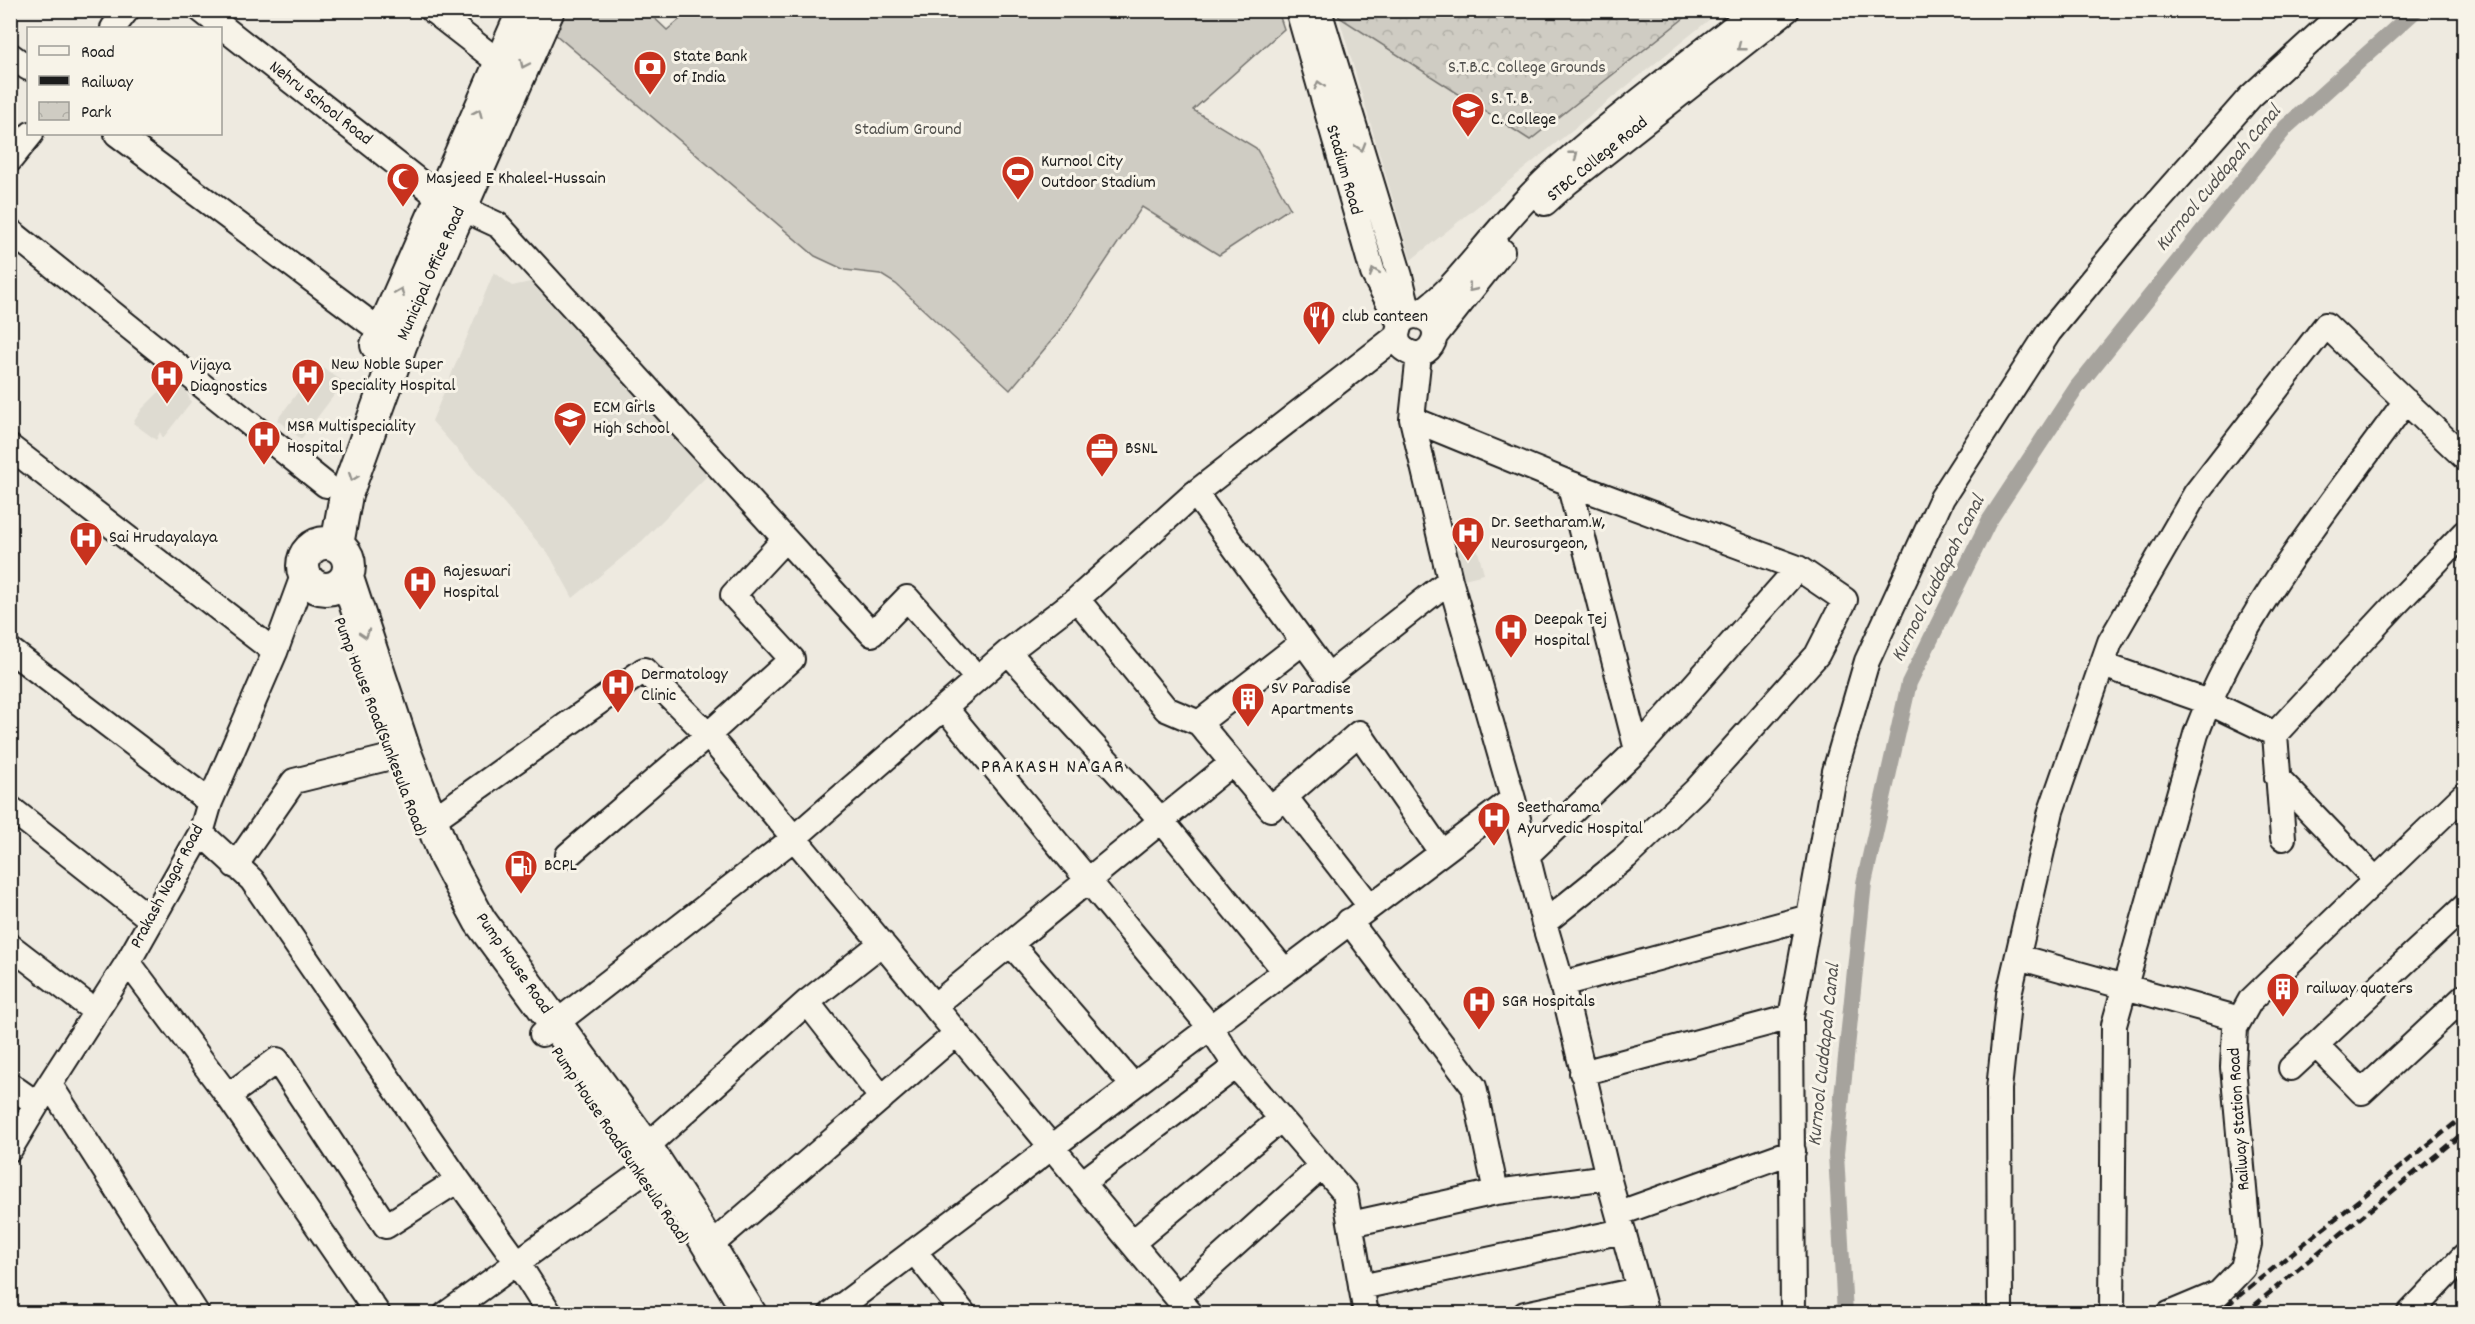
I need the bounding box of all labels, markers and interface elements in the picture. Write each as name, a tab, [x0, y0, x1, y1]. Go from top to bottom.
legend	[27, 27, 222, 135]
one-way arrow	[1737, 39, 1748, 50]
text: Road	[81, 41, 115, 66]
place label: State Bank of India	[673, 45, 747, 91]
bank icon: State Bank of India	[632, 49, 668, 96]
street label: Nehru School Road	[263, 56, 377, 152]
park label: S.T.B.C. College Grounds	[1448, 56, 1606, 81]
one-way arrow	[519, 57, 531, 68]
text: Railway	[81, 71, 134, 96]
one-way arrow	[1314, 80, 1326, 91]
place label: S. T. B. C. College	[1491, 87, 1556, 133]
school or university icon: S. T. B. C. College	[1450, 91, 1486, 138]
water label: Kurnool Cuddapah Canal	[2149, 98, 2290, 258]
text: Park	[81, 101, 112, 126]
one-way arrow	[470, 109, 482, 120]
street label: STBC College Road	[1542, 111, 1654, 209]
park label: Stadium Ground	[854, 118, 962, 143]
street label: Stadium Road	[1318, 122, 1368, 218]
one-way arrow	[1354, 141, 1366, 152]
place label: Kurnool City Outdoor Stadium	[1041, 150, 1156, 196]
one-way arrow	[1568, 151, 1579, 162]
sports icon: Kurnool City Outdoor Stadium	[1000, 154, 1036, 201]
mosque icon: Masjeed E Khaleel-Hussain	[385, 161, 421, 208]
place label: Masjeed E Khaleel-Hussain	[426, 167, 606, 192]
street label: Municipal Office Road	[391, 203, 473, 345]
one-way arrow	[1368, 267, 1381, 278]
one-way arrow	[1468, 281, 1479, 292]
one-way arrow	[392, 287, 404, 298]
restaurant icon: club canteen	[1301, 299, 1337, 346]
place label: club canteen	[1342, 305, 1428, 330]
place label: New Noble Super Speciality Hospital	[331, 353, 456, 399]
place label: Vijaya Diagnostics	[190, 354, 268, 400]
hospital icon: New Noble Super Speciality Hospital	[290, 357, 326, 404]
hospital icon: Vijaya Diagnostics	[149, 358, 185, 405]
place label: ECM Girls High School	[593, 396, 670, 442]
school or university icon: ECM Girls High School	[552, 400, 588, 447]
place label: MSR Multispeciality Hospital	[287, 415, 416, 461]
hospital icon: MSR Multispeciality Hospital	[246, 419, 282, 466]
office icon: BSNL	[1084, 431, 1120, 478]
place label: BSNL	[1125, 437, 1158, 462]
one-way arrow	[347, 471, 360, 481]
water label: Kurnool Cuddapah Canal	[1885, 489, 1994, 667]
place label: Dr. Seetharam.W, Neurosurgeon,	[1491, 511, 1605, 557]
hospital icon: Dr. Seetharam.W, Neurosurgeon,	[1450, 515, 1486, 562]
hospital icon: Sai Hrudayalaya	[68, 520, 104, 567]
place label: Sai Hrudayalaya	[109, 526, 218, 551]
place label: Rajeswari Hospital	[443, 560, 510, 606]
hospital icon: Rajeswari Hospital	[402, 564, 438, 611]
place label: Deepak Tej Hospital	[1534, 608, 1607, 654]
hospital icon: Deepak Tej Hospital	[1493, 612, 1529, 659]
street label: Pump House Road(Sunkesula Road)	[326, 614, 432, 840]
one-way arrow	[358, 628, 370, 639]
place label: Dermatology Clinic	[641, 663, 729, 709]
hospital icon: Dermatology Clinic	[600, 667, 636, 714]
place label: SV Paradise Apartments	[1271, 677, 1354, 723]
building icon: SV Paradise Apartments	[1230, 681, 1266, 728]
district label: PRAKASH NAGAR	[981, 754, 1125, 782]
place label: Seetharama Ayurvedic Hospital	[1517, 796, 1644, 842]
hospital icon: Seetharama Ayurvedic Hospital	[1476, 800, 1512, 847]
street label: Prakash Nagar Road	[125, 821, 211, 953]
fuel station icon: BCPL	[503, 848, 539, 895]
place label: BCPL	[544, 854, 578, 879]
street label: Pump House Road	[469, 908, 557, 1020]
water label: Kurnool Cuddapah Canal	[1801, 960, 1849, 1148]
building icon: railway quaters	[2265, 971, 2301, 1018]
place label: railway quaters	[2306, 977, 2413, 1002]
hospital icon: SGR Hospitals	[1461, 984, 1497, 1031]
place label: SGR Hospitals	[1502, 990, 1595, 1015]
street label: Pump House Road(Sunkesula Road)	[543, 1042, 695, 1250]
street label: Railway Station Road	[2223, 1047, 2257, 1191]

